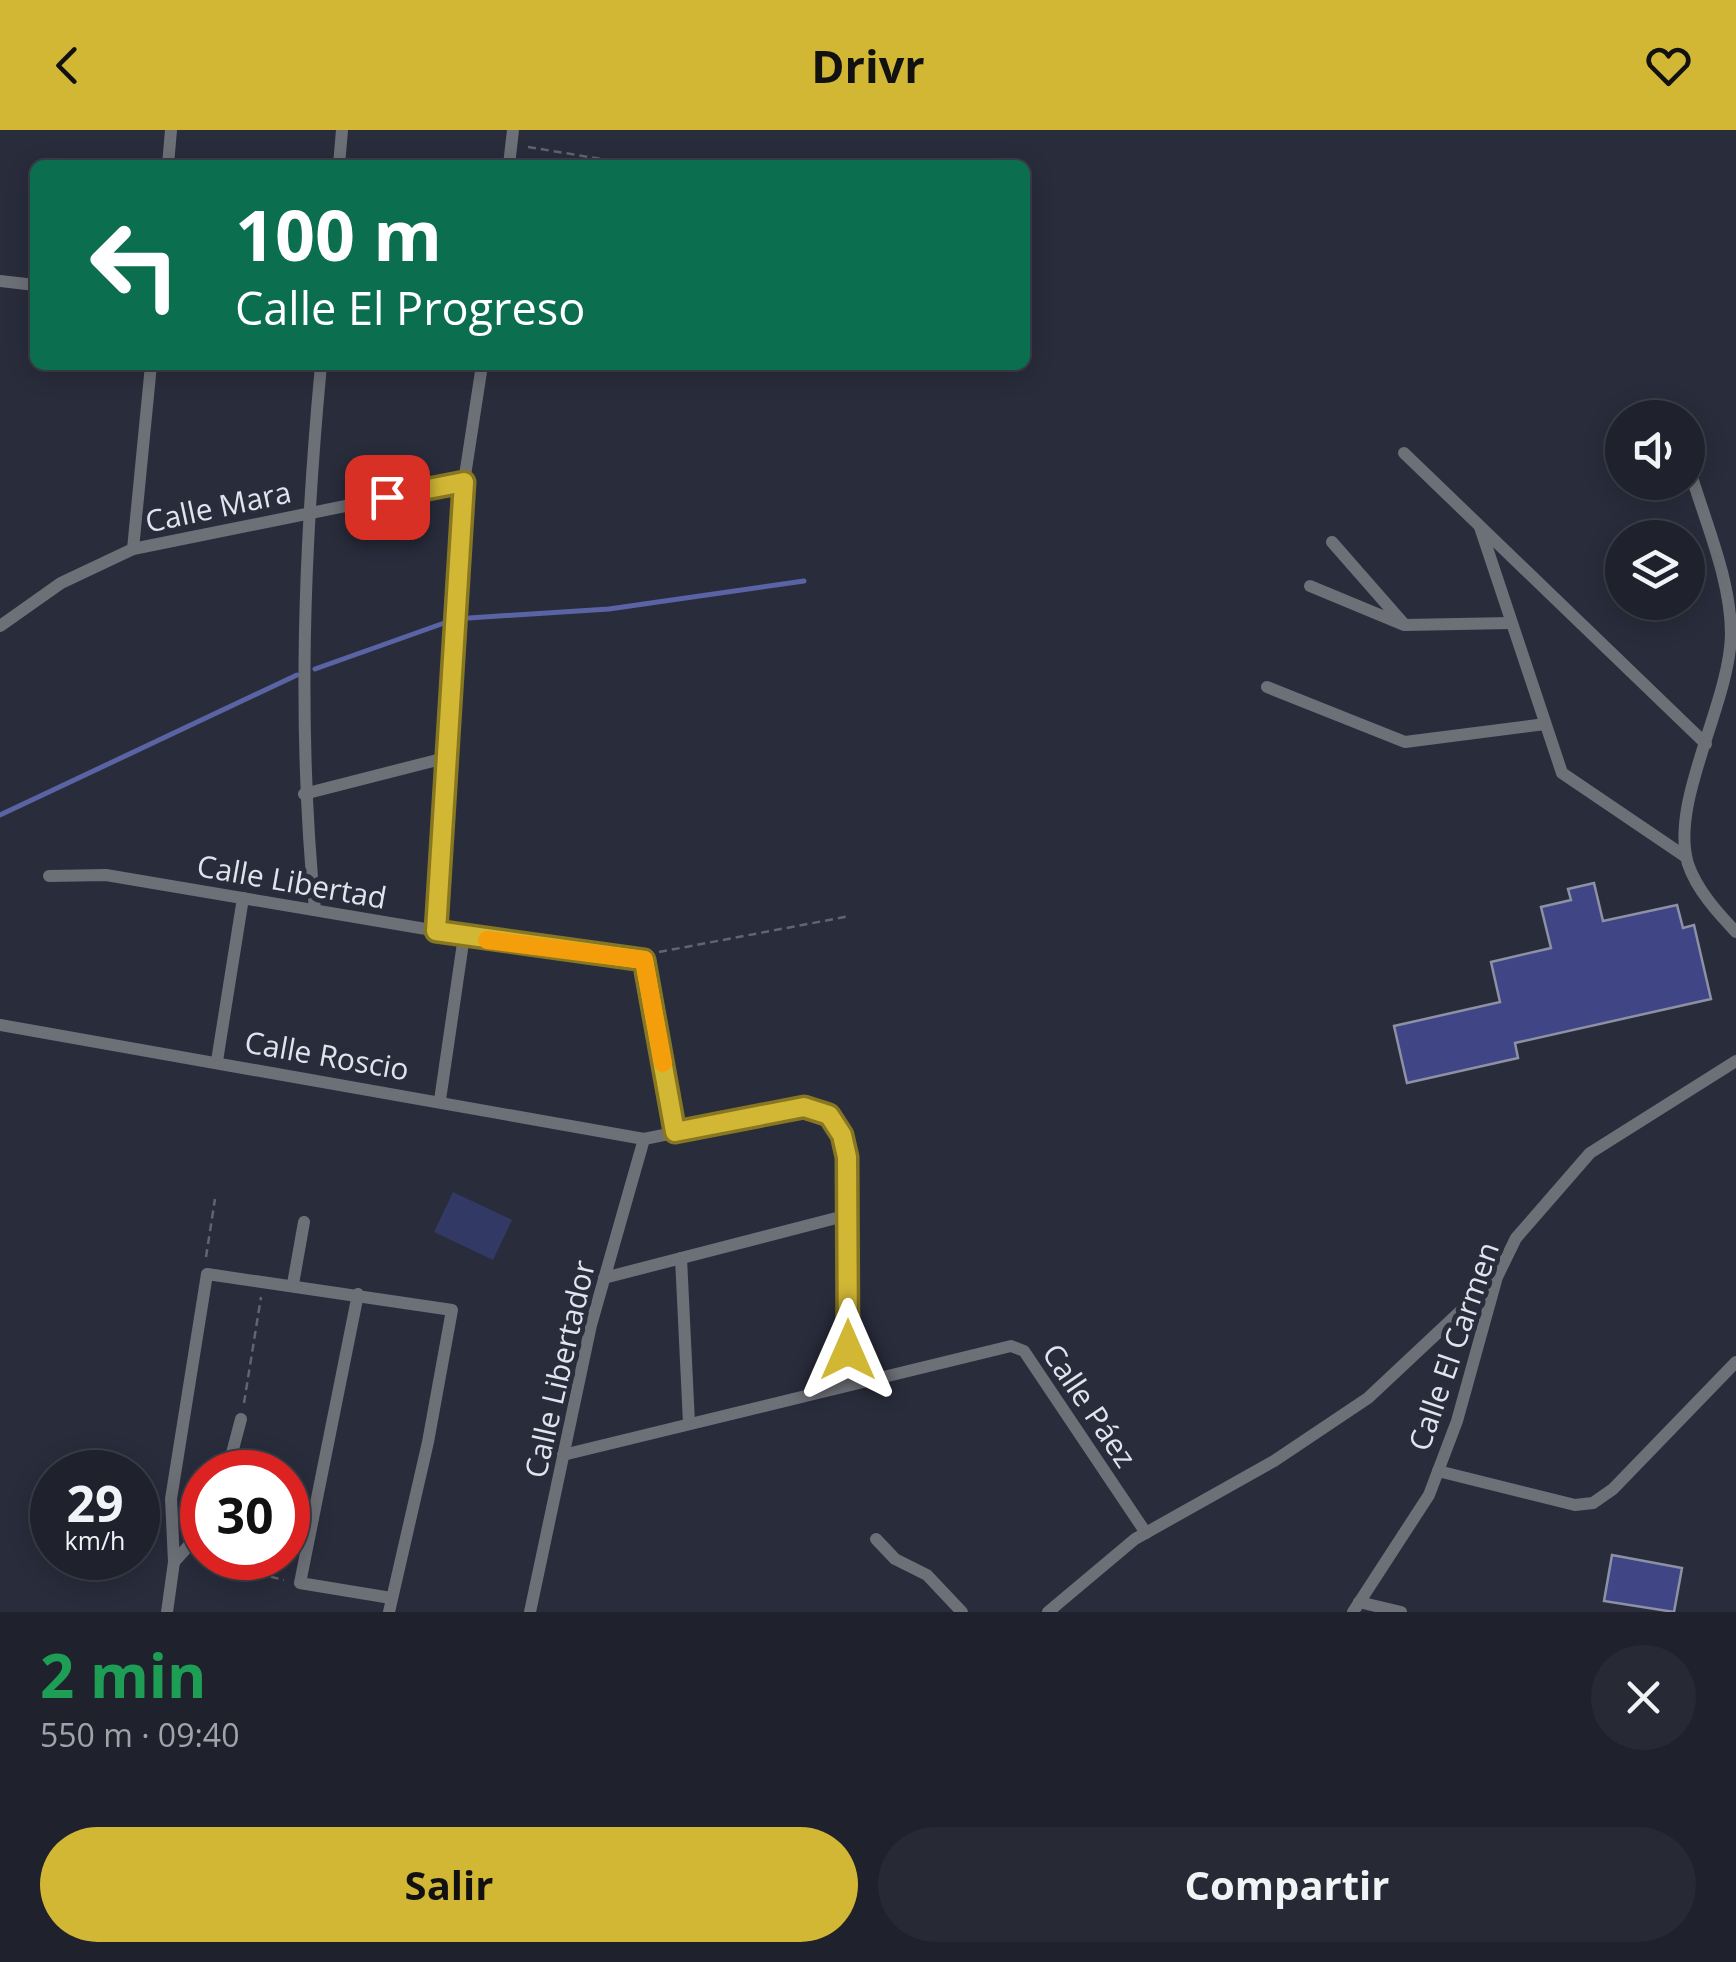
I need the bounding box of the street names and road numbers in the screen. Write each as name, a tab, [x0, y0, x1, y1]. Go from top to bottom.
street label: Calle Mara	[141, 471, 295, 541]
street label: Calle Libertad	[194, 844, 390, 918]
street label: Calle Roscio	[242, 1020, 412, 1090]
street label: Calle El Carmen	[1398, 1236, 1508, 1456]
street label: Calle Libertador	[514, 1256, 604, 1482]
street label: Calle Páez	[1034, 1335, 1146, 1475]

